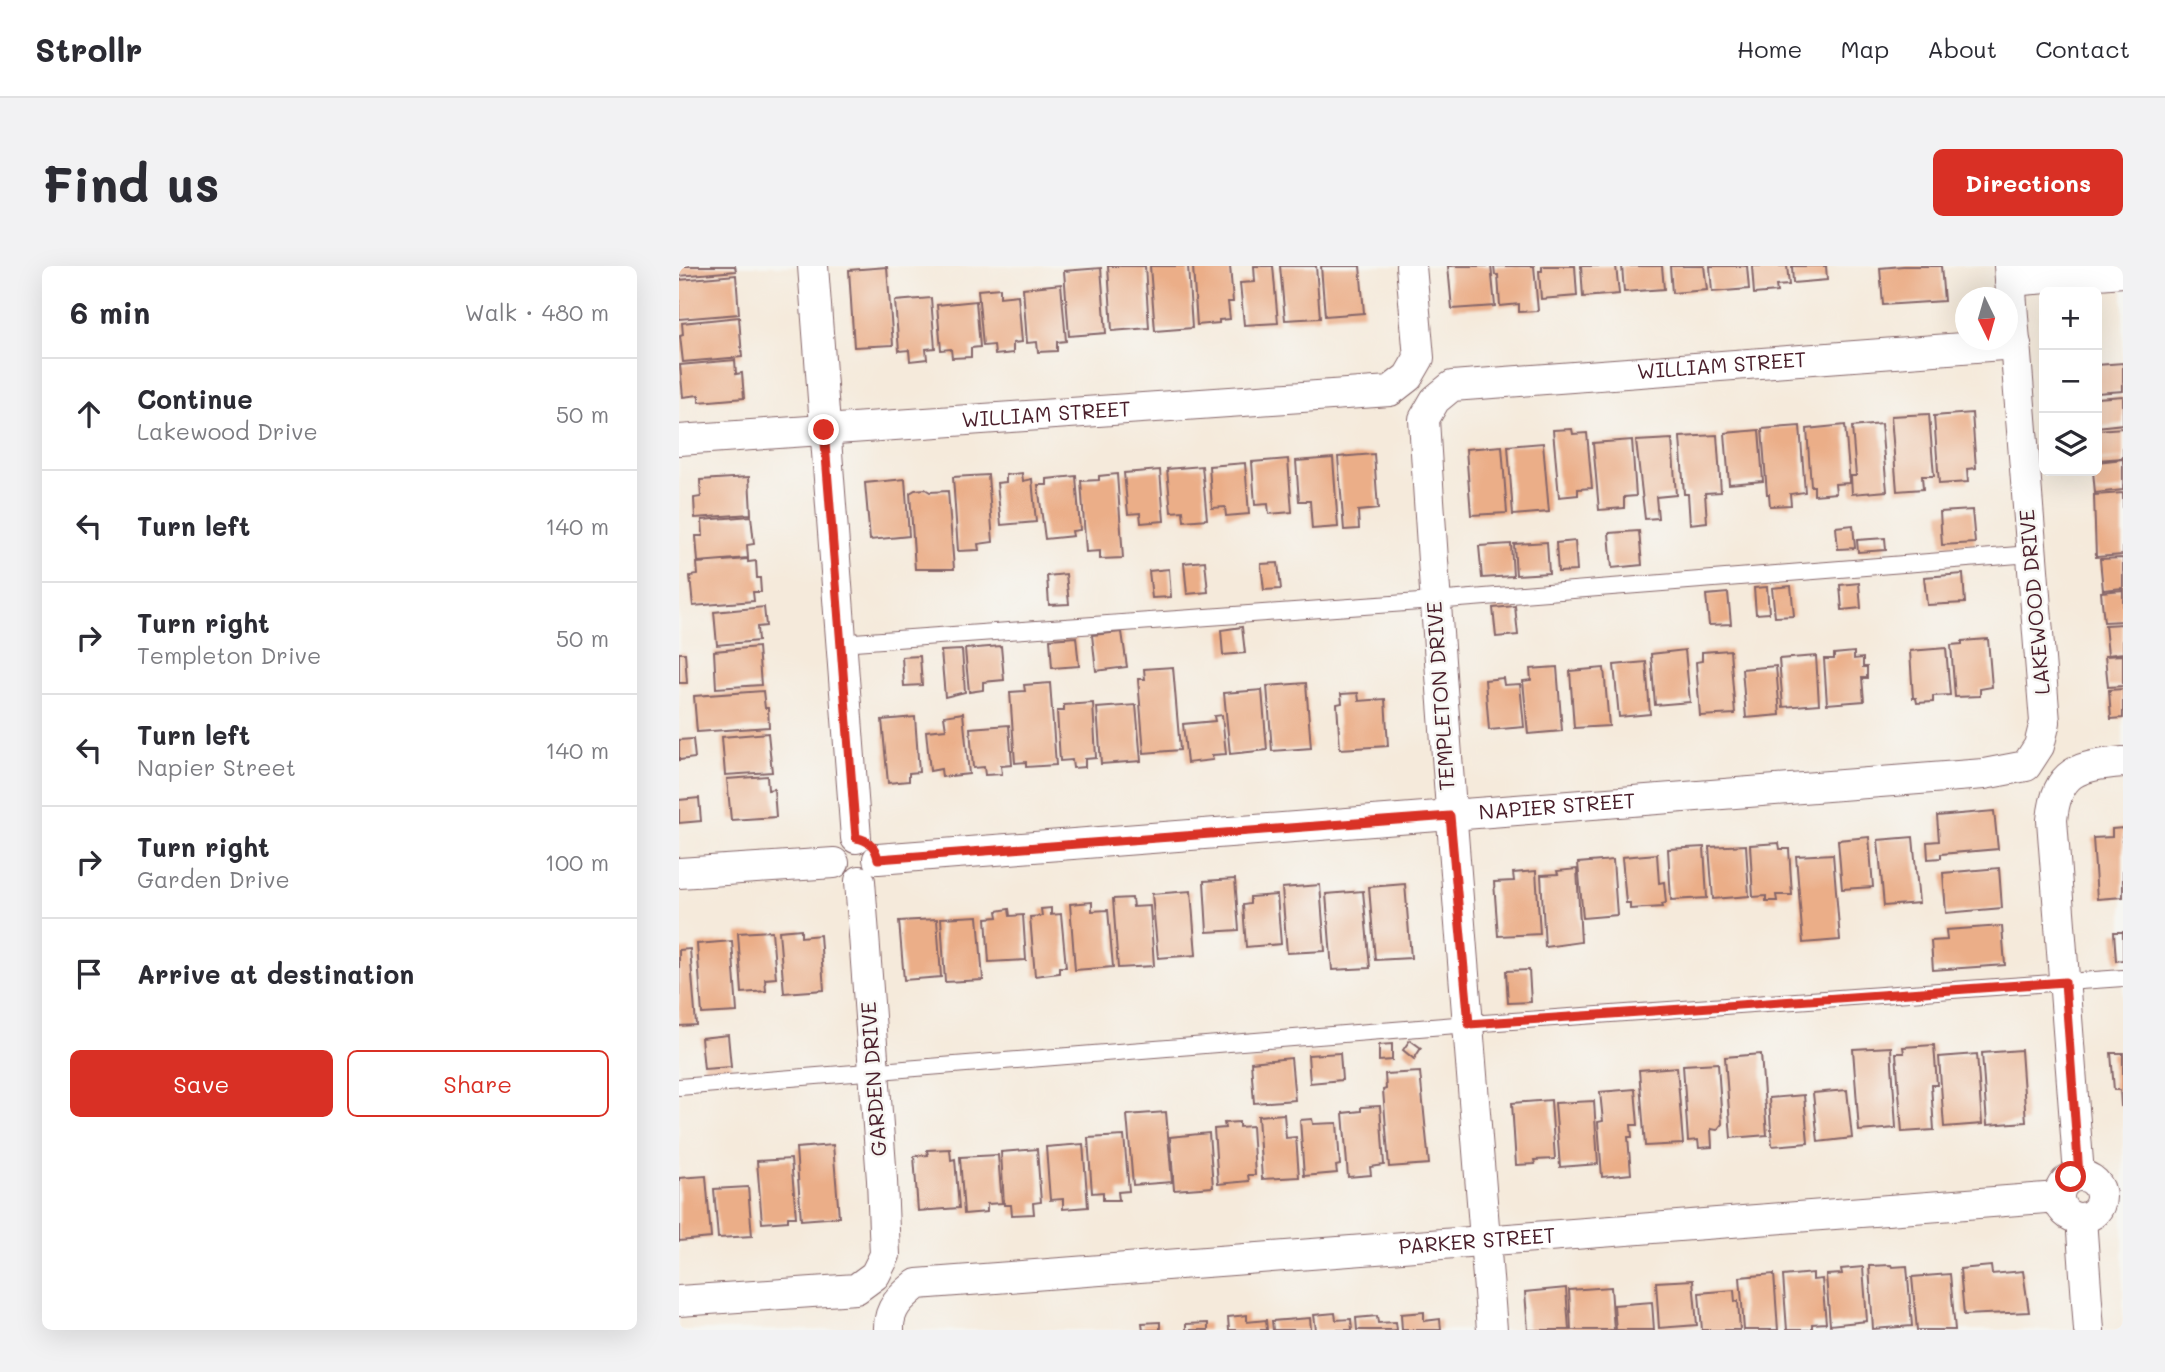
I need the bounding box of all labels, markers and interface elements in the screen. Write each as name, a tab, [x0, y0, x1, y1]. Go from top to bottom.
text: Strollr	[35, 27, 143, 70]
text: Home	[1737, 33, 1802, 64]
text: Map	[1840, 33, 1889, 64]
text: About	[1927, 33, 1997, 64]
text: Contact	[2035, 33, 2130, 64]
button: Directions	[1933, 149, 2123, 216]
text: Find us	[42, 151, 220, 214]
north arrow	[1955, 287, 2018, 350]
map controls	[2039, 287, 2102, 476]
button: +	[2039, 287, 2102, 350]
text: 6 min	[70, 292, 150, 332]
text: Walk · 480 m	[464, 297, 609, 327]
street label: WILLIAM STREET	[1636, 345, 1807, 384]
button: −	[2039, 350, 2102, 413]
text: Continue	[137, 382, 253, 416]
street label: WILLIAM STREET	[960, 394, 1132, 433]
icon: ahead	[70, 395, 108, 433]
text: 50 m	[556, 399, 609, 429]
button: layers	[2039, 413, 2102, 476]
route end	[808, 414, 839, 445]
text: Lakewood Drive	[137, 416, 318, 446]
icon: left	[70, 507, 108, 545]
street label: LAKEWOOD DRIVE	[2012, 508, 2055, 696]
text: Turn left	[137, 509, 250, 543]
text: 140 m	[545, 511, 609, 541]
street label: TEMPLETON DRIVE	[1419, 601, 1460, 792]
text: Turn right	[137, 606, 270, 640]
icon: right	[70, 619, 108, 657]
text: 50 m	[556, 623, 609, 653]
text: Templeton Drive	[137, 640, 321, 670]
text: Turn left	[137, 718, 250, 752]
icon: left	[70, 731, 108, 769]
text: 140 m	[545, 735, 609, 765]
text: Napier Street	[137, 752, 296, 782]
street label: NAPIER STREET	[1478, 786, 1636, 825]
text: Turn right	[137, 830, 270, 864]
icon: right	[70, 843, 108, 881]
text: 100 m	[545, 847, 609, 877]
text: Garden Drive	[137, 864, 290, 894]
icon: arrive	[70, 955, 108, 993]
text: Arrive at destination	[137, 957, 414, 991]
street label: GARDEN DRIVE	[854, 1001, 891, 1157]
button: Save	[70, 1050, 333, 1117]
button: Share	[347, 1050, 609, 1117]
route start	[2055, 1161, 2086, 1192]
street label: PARKER STREET	[1398, 1220, 1556, 1259]

